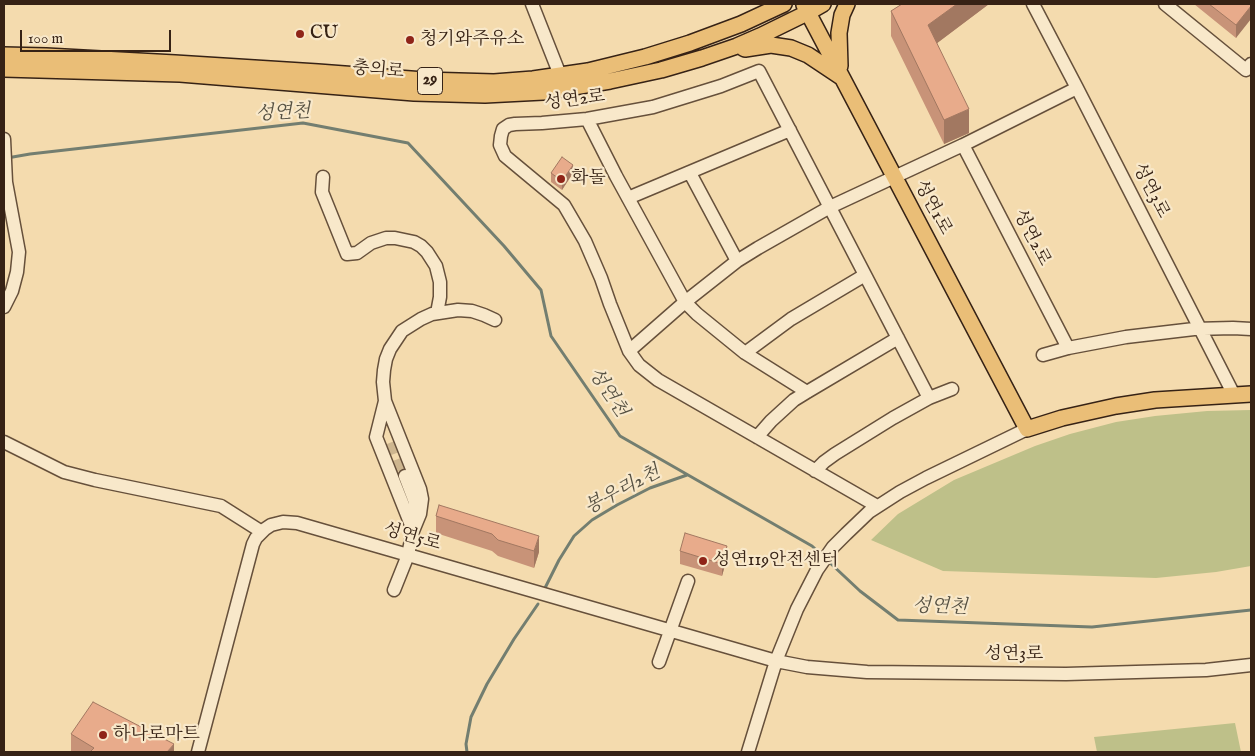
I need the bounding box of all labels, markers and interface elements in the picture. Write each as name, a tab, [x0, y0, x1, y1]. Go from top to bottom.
scale bar	[22, 20, 174, 52]
place label: CU	[310, 23, 338, 45]
marker: CU	[294, 28, 306, 40]
text: 100 m	[28, 29, 63, 48]
place label: 청기와주유소	[420, 29, 524, 51]
marker: 청기와주유소	[404, 34, 416, 46]
street label: 충의로	[351, 58, 405, 84]
road number: 29	[418, 68, 442, 94]
street label: 성연2로	[544, 87, 606, 115]
water label: 성연천	[255, 101, 311, 127]
street label: 성연3로	[1127, 160, 1173, 222]
place label: 화돌	[571, 168, 606, 190]
marker: 화돌	[555, 173, 567, 185]
street label: 성연1로	[909, 177, 955, 239]
street label: 성연2로	[1008, 206, 1054, 270]
water label: 성연천	[582, 364, 632, 422]
water label: 봉우리2천	[581, 462, 665, 520]
street label: 성연5로	[381, 520, 443, 556]
place label: 성연119안전센터	[713, 550, 839, 572]
marker: 성연119안전센터	[697, 555, 709, 567]
water label: 성연천	[912, 596, 968, 620]
street label: 성연3로	[985, 644, 1043, 666]
place label: 하나로마트	[113, 724, 200, 746]
marker: 하나로마트	[97, 729, 109, 741]

